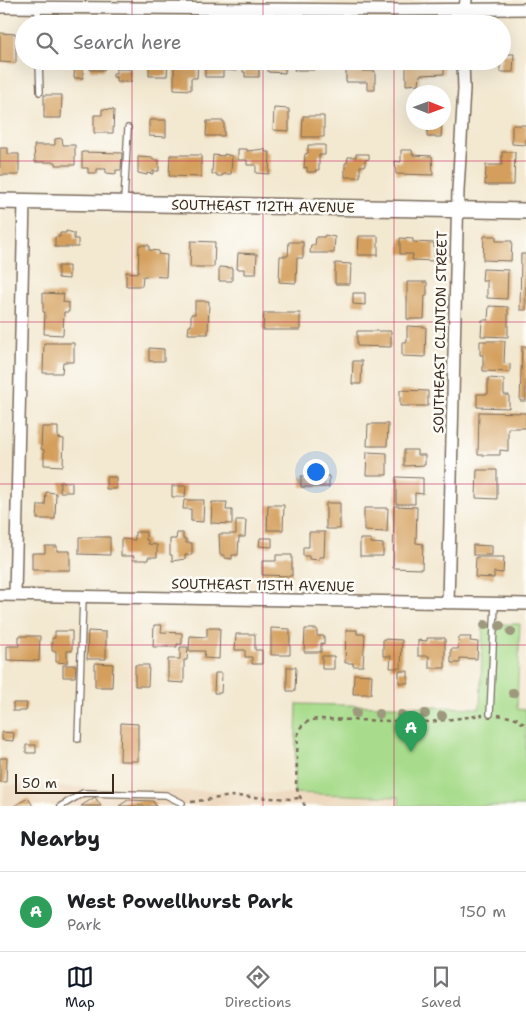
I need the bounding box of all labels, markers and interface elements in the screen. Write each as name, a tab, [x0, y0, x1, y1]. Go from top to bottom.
search box	[15, 15, 511, 70]
icon: search	[33, 29, 61, 57]
text: Search here	[73, 30, 182, 55]
north arrow	[406, 85, 451, 130]
street label: SOUTHEAST 112TH AVENUE	[171, 195, 355, 217]
street label: SOUTHEAST CLINTON STREET	[429, 230, 451, 434]
your location	[303, 459, 329, 485]
street label: SOUTHEAST 115TH AVENUE	[171, 574, 355, 596]
pin: A	[395, 711, 427, 752]
scale bar	[15, 771, 114, 794]
text: 50 m	[22, 774, 57, 792]
text: Nearby	[20, 825, 100, 853]
text: West Powellhurst Park	[67, 889, 293, 914]
text: A	[30, 901, 42, 922]
text: 150 m	[459, 901, 506, 922]
text: Park	[67, 914, 101, 935]
tab: Map	[65, 963, 95, 1011]
tab: Directions	[225, 963, 291, 1011]
tab: Saved	[421, 963, 461, 1011]

